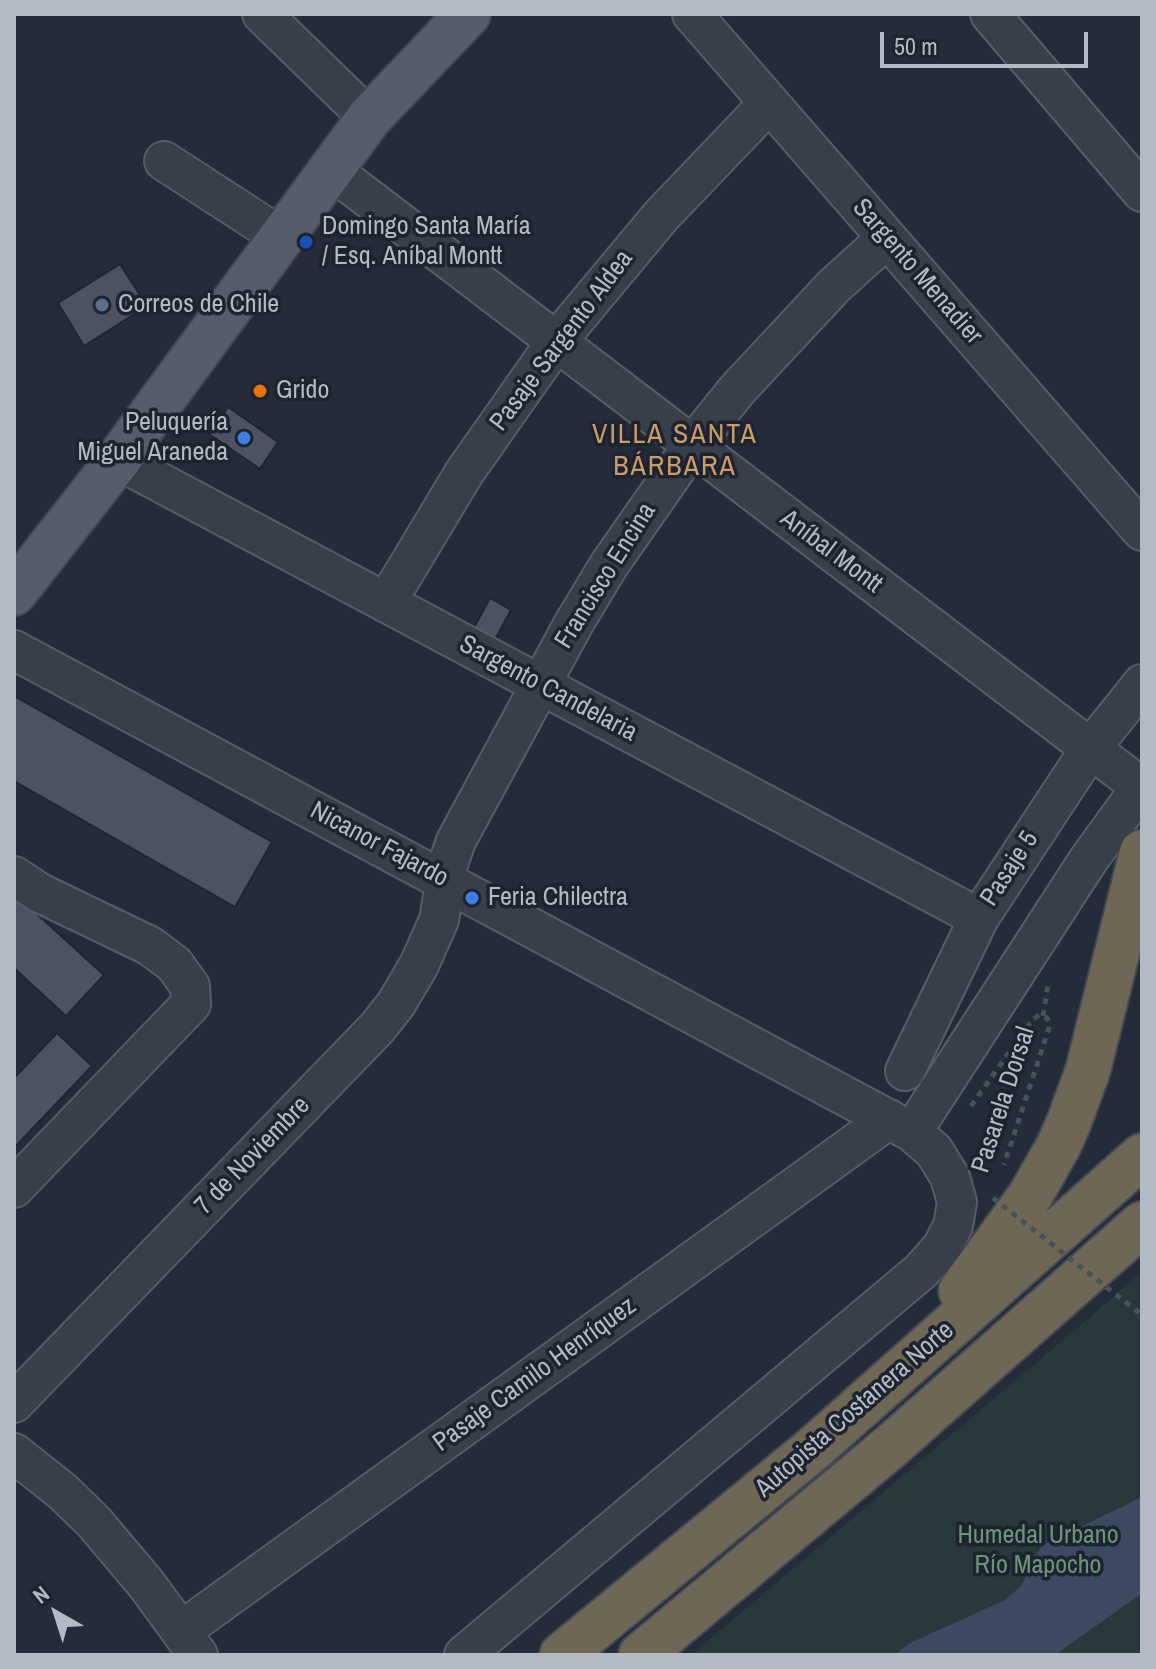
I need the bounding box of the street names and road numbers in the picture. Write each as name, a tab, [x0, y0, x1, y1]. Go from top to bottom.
street label: Sargento Menadier	[845, 193, 989, 351]
street label: Pasaje Sargento Aldea	[484, 245, 640, 437]
street label: Francisco Encina	[549, 497, 663, 655]
street label: Aníbal Montt	[774, 504, 888, 600]
street label: Sargento Candelaria	[454, 629, 642, 749]
street label: Nicanor Fajardo	[305, 796, 453, 894]
street label: Pasaje 5	[974, 826, 1046, 912]
street label: Pasarela Dorsal	[966, 1023, 1042, 1177]
street label: 7 de Noviembre	[189, 1091, 317, 1221]
street label: Pasaje Camilo Henríquez	[428, 1291, 642, 1459]
street label: Autopista Costanera Norte	[750, 1315, 960, 1505]

